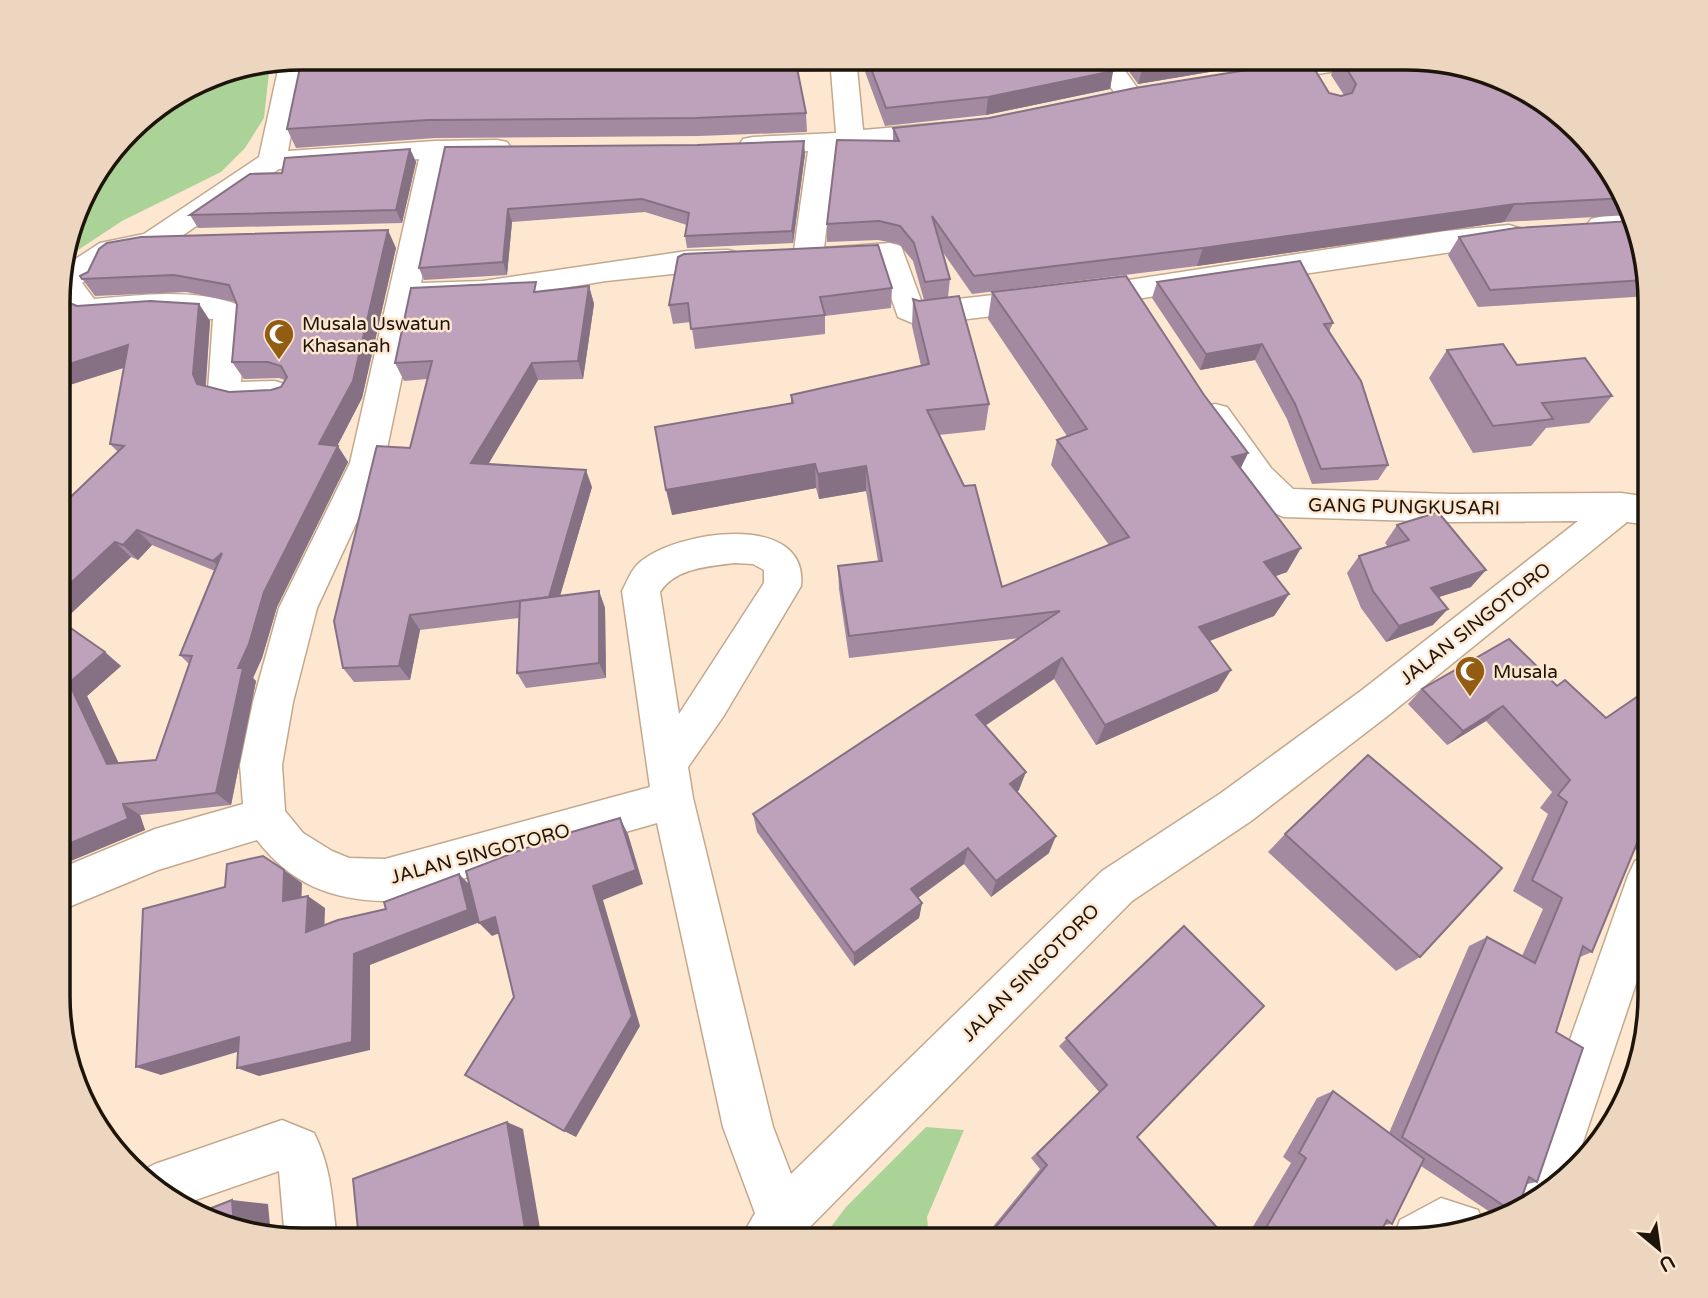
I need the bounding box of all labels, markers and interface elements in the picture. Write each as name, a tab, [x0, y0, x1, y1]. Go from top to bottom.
place label: Musala Uswatun Khasanah	[302, 313, 451, 357]
mosque icon: Musala Uswatun Khasanah	[262, 317, 296, 361]
street label: GANG PUNGKUSARI	[1308, 494, 1500, 520]
street label: JALAN SINGOTORO	[1396, 558, 1555, 689]
mosque icon: Musala	[1453, 654, 1487, 698]
place label: Musala	[1493, 661, 1558, 683]
street label: JALAN SINGOTORO	[388, 819, 573, 889]
street label: JALAN SINGOTORO	[957, 899, 1104, 1046]
north arrow	[1624, 1214, 1694, 1284]
text: U	[1655, 1250, 1678, 1276]

